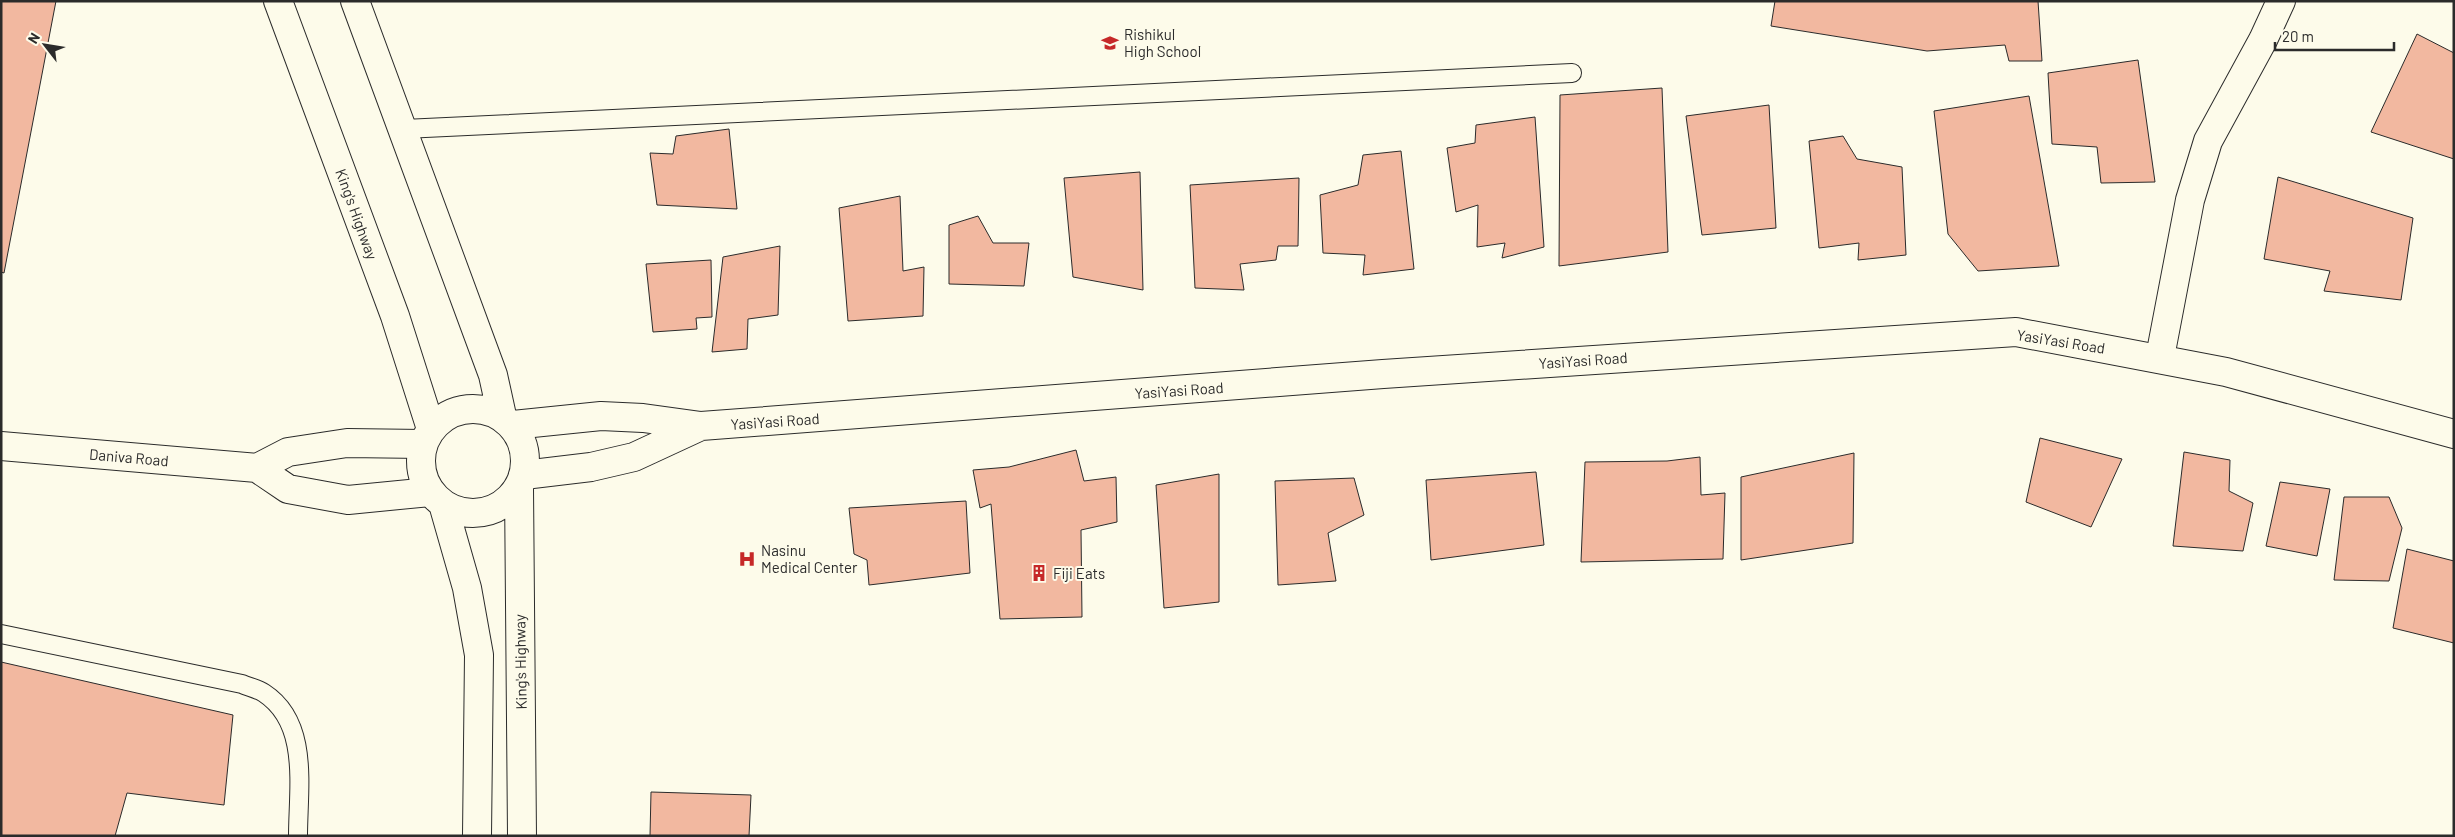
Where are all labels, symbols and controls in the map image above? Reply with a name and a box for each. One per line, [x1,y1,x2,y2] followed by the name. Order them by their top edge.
[20,20,70,70] north arrow
[2275,20,2394,52] scale bar
[1124,25,1201,60] place label: Rishikul High School
[2282,27,2314,45] text: 20 m
[24,30,43,46] text: N
[1100,33,1120,53] school or university icon: Rishikul High School
[332,166,382,262] street label: King's Highway
[2016,325,2106,357] street label: YasiYasi Road
[1538,348,1628,372] street label: YasiYasi Road
[1134,378,1224,402] street label: YasiYasi Road
[730,409,820,433] street label: YasiYasi Road
[89,445,169,469] street label: Daniva Road
[761,541,858,576] place label: Nasinu Medical Center
[737,549,757,569] hospital icon: Nasinu Medical Center
[1029,563,1049,583] building icon: Fiji Eats
[1053,564,1105,582] place label: Fiji Eats
[510,614,530,710] street label: King's Highway

